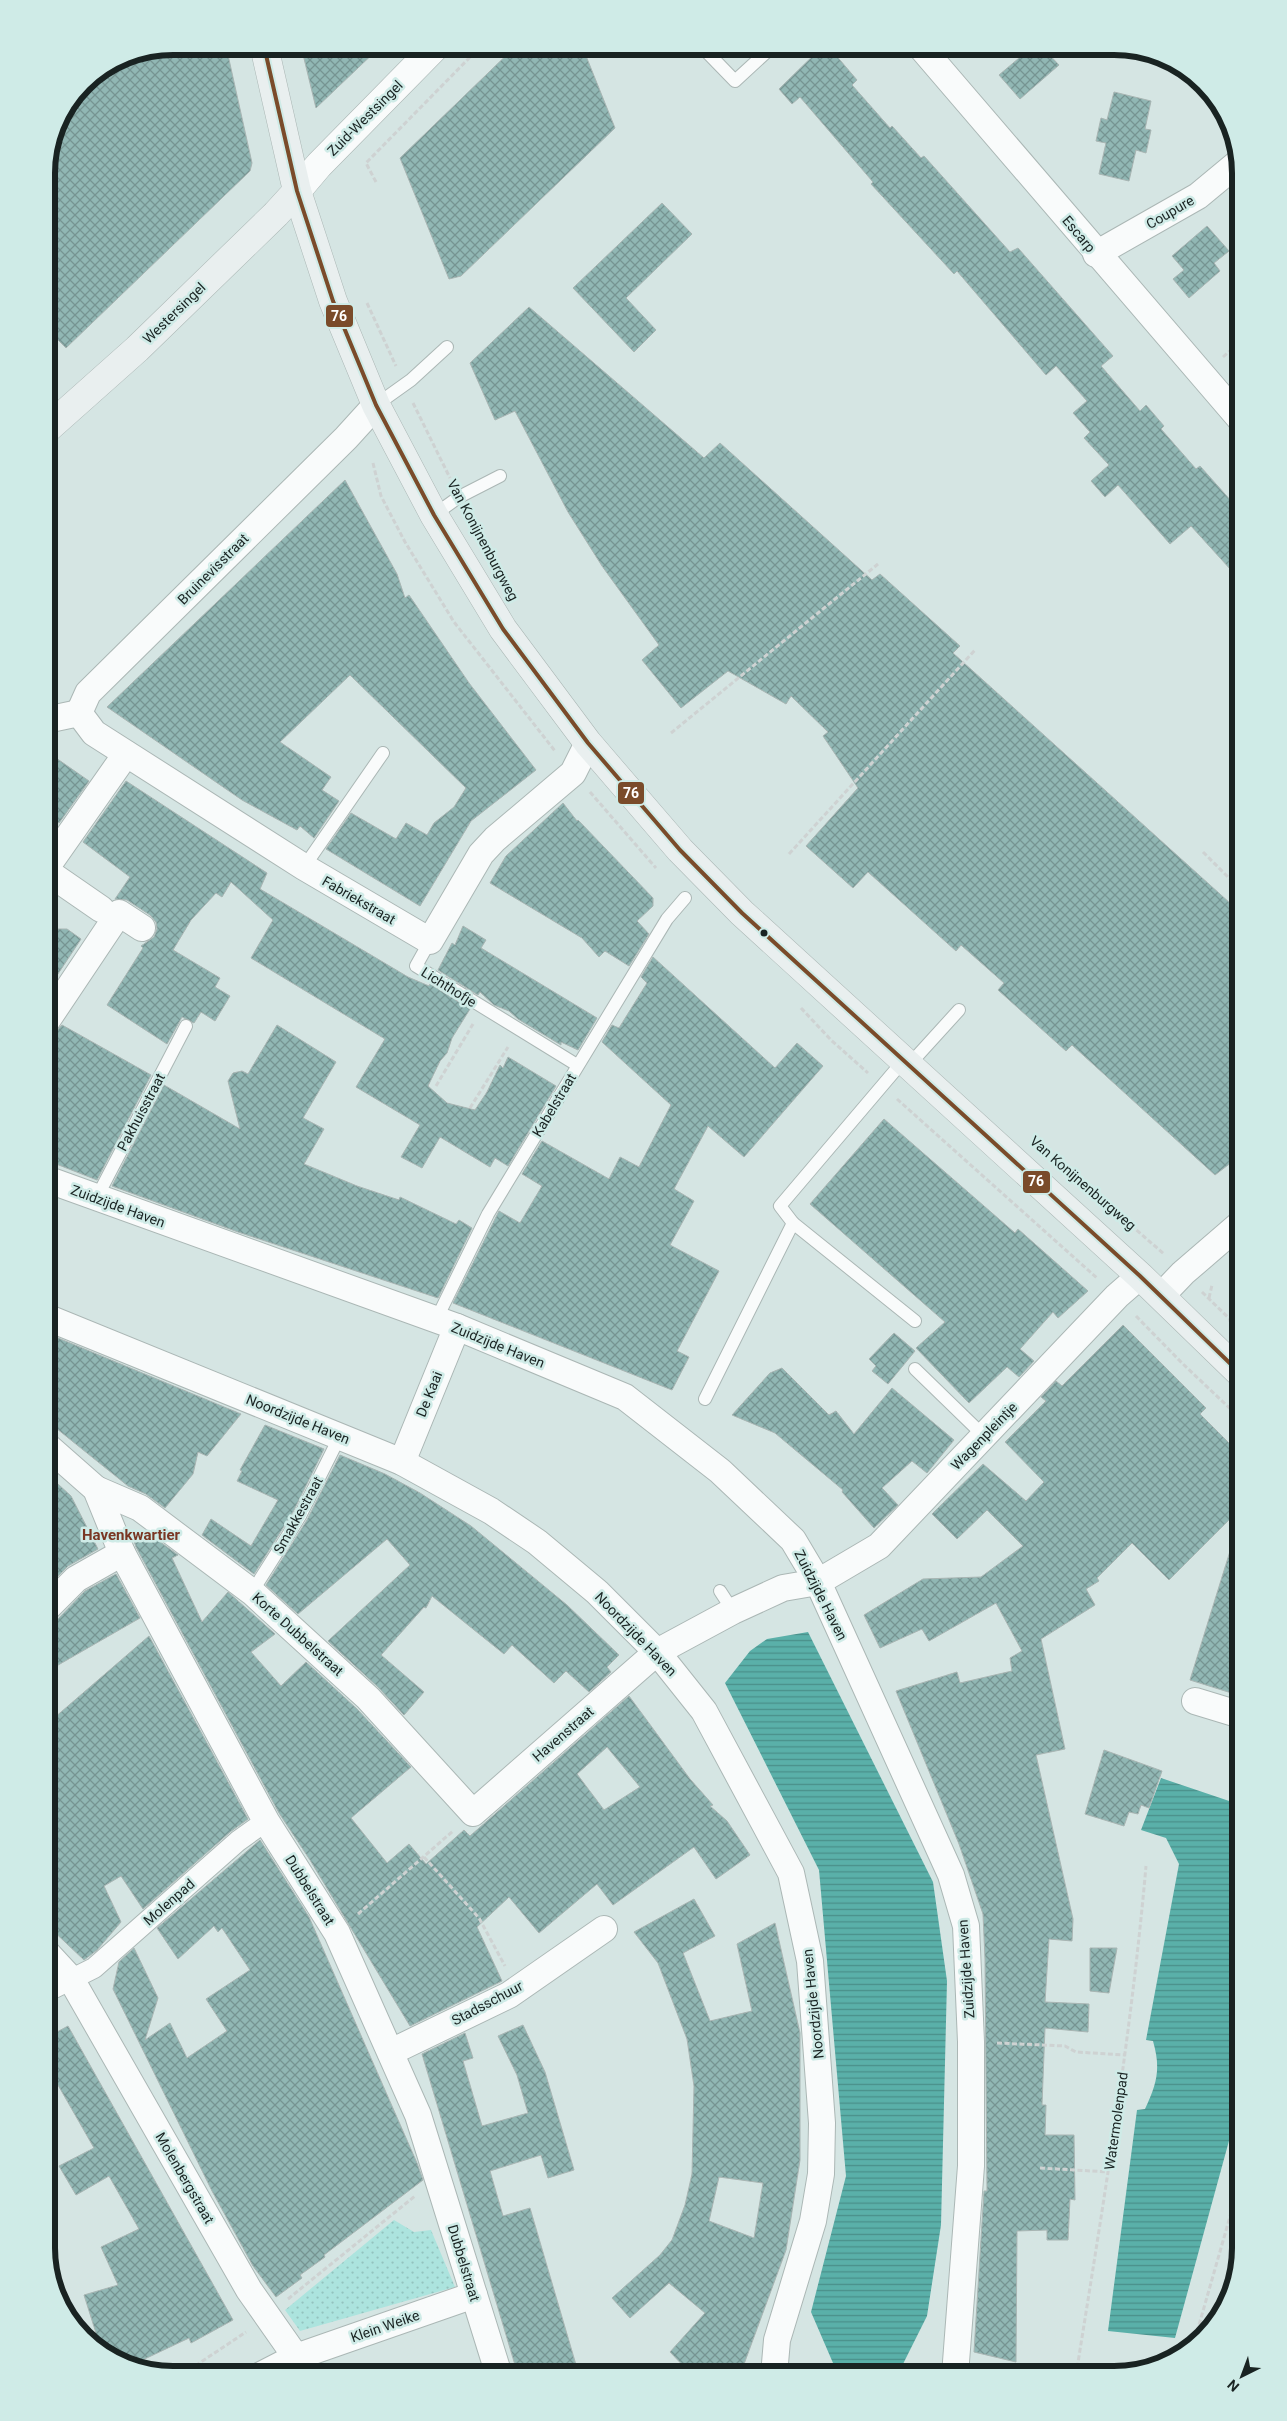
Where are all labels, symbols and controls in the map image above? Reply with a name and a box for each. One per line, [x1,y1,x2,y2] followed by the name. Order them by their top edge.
[324,77,406,159] street label: Zuid-Westsingel
[1143,192,1197,232] street label: Coupure
[1059,212,1099,256] street label: Escarp
[139,279,209,347] street label: Westersingel
[325,304,354,328] line badge: 76
[331,308,347,324] text: 76
[444,477,522,603] street label: Van Konijnenburgweg
[174,530,252,608] street label: Bruinevisstraat
[617,781,645,805] line badge: 76
[623,785,639,801] text: 76
[320,873,399,928] street label: Fabriekstraat
[759,928,769,938] unlabelled marker
[419,964,479,1010] street label: Lichthofje
[114,1070,168,1154] street label: Pakhuisstraat
[529,1070,579,1140] street label: Kabelstraat
[1027,1133,1139,1233] street label: Van Konijnenburgweg
[1022,1170,1051,1194] line badge: 76
[1028,1173,1044,1189] text: 76
[69,1182,167,1230] street label: Zuidzijde Haven
[449,1319,547,1371] street label: Zuidzijde Haven
[413,1369,445,1419] street label: De Kaai
[244,1391,352,1447] street label: Noordzijde Haven
[948,1399,1020,1473] street label: Wagenpleintje
[270,1473,326,1556] street label: Smakkestraat
[82,1526,181,1544] district label: Havenkwartier
[791,1547,851,1643] street label: Zuidzijde Haven
[249,1589,347,1679] street label: Korte Dubbelstraat
[592,1589,680,1679] street label: Noordzijde Haven
[529,1703,597,1765] street label: Havenstraat
[282,1852,338,1928] street label: Dubbelstraat
[140,1876,198,1928] street label: Molenpad
[955,1919,977,2019] street label: Zuidzijde Haven
[799,1948,827,2060] street label: Noordzijde Haven
[449,1977,525,2028] street label: Stadsschuur
[1101,2071,1131,2171] street label: Watermolenpad
[152,2130,218,2227] street label: Molenbergstraat
[445,2223,483,2304] street label: Dubbelstraat
[349,2307,421,2345] street label: Klein Weike
[1217,2351,1267,2401] north arrow
[1224,2376,1242,2395] text: N

